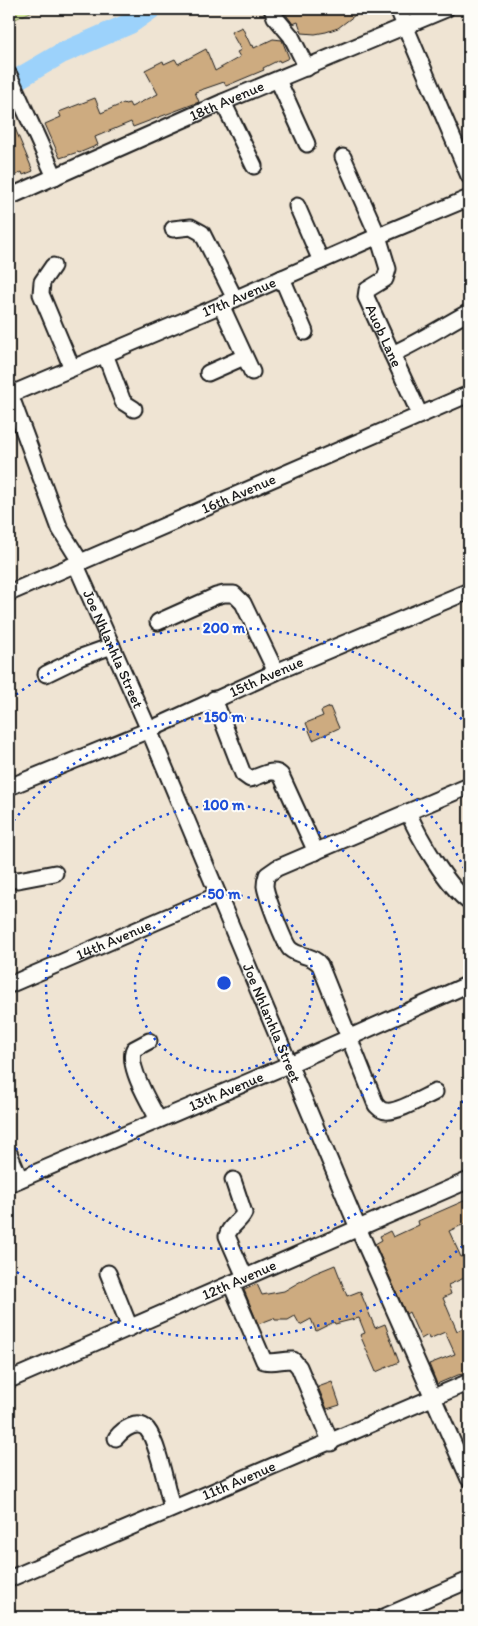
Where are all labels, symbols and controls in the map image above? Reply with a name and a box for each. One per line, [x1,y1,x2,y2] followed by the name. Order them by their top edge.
[187,77,267,125] street label: 18th Avenue
[199,273,279,321] street label: 17th Avenue
[362,301,406,370] street label: Auob Lane
[199,470,278,518] street label: 16th Avenue
[79,587,147,711] street label: Joe Nhlanhla Street
[203,619,246,637] text: 200 m
[226,653,306,701] street label: 15th Avenue
[204,708,244,726] text: 150 m
[203,796,245,814] text: 100 m
[207,885,241,903] text: 50 m
[73,916,154,964] street label: 14th Avenue
[239,960,305,1086] street label: Joe Nhlanhla Street
[215,974,233,992] centre of rings
[186,1067,266,1115] street label: 13th Avenue
[199,1256,279,1304] street label: 12th Avenue
[199,1457,278,1504] street label: 11th Avenue

